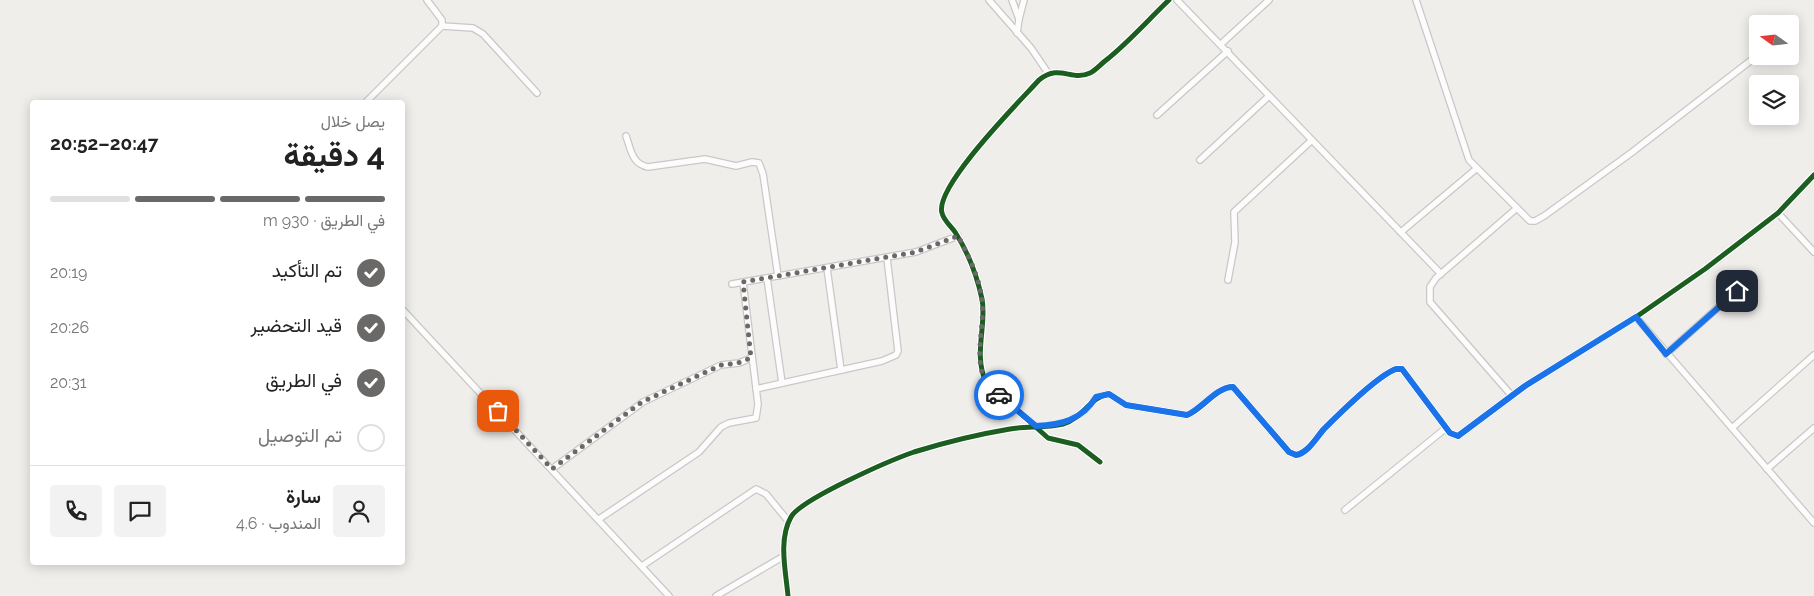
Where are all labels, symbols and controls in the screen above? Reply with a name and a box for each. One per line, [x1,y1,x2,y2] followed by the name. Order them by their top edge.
[1749,15,1799,65] north arrow
[1749,15,1799,125] map controls
[1749,75,1799,125] button: layers
[321,112,385,131] text: يصل خلال
[50,132,158,154] text: 20:47–20:52
[284,136,385,173] text: 4 دقيقة
[263,211,385,230] text: في الطريق · 930 m
[272,259,342,281] text: تم التأكيد
[357,259,385,287] icon: check
[50,263,87,282] text: 20:19
[1716,270,1758,312] pin
[1723,277,1751,305] icon: home
[251,314,342,336] text: قيد التحضير
[357,314,385,342] icon: check
[50,318,89,337] text: 20:26
[266,369,342,391] text: في الطريق
[357,369,385,397] icon: check
[974,370,1024,420] courier
[50,373,87,392] text: 20:31
[985,381,1013,409] icon: car
[477,390,519,432] pin
[484,397,512,425] icon: bag
[258,424,342,446] text: تم التوصيل
[50,485,102,537] button: phone
[114,485,166,537] button: chat
[286,485,321,507] text: سارة
[333,485,385,537] button: person
[236,514,321,533] text: المندوب · 4.6

